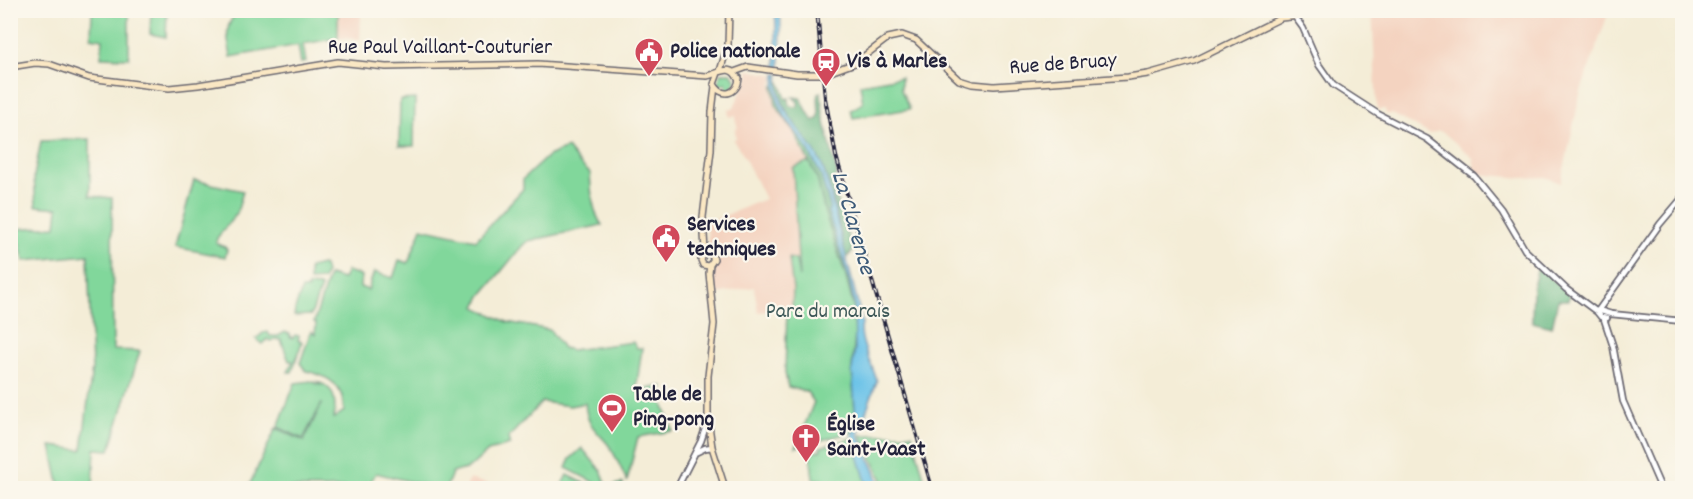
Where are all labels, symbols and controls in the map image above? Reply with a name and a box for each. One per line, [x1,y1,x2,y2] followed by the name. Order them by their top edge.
[328,33,553,64] street label: Rue Paul Vaillant-Couturier
[633,36,665,78] public building icon: Police nationale
[670,37,801,68] place label: Police nationale
[810,46,842,88] station icon: Vis à Marles
[1008,46,1119,84] street label: Rue de Bruay
[847,47,947,78] place label: Vis à Marles
[821,167,883,280] water label: La Clarence
[687,210,776,266] place label: Services techniques
[650,222,682,264] public building icon: Services techniques
[766,297,890,328] park label: Parc du marais
[633,380,714,436] place label: Table de Ping-pong
[596,392,628,434] sports icon: Table de Ping-pong
[827,410,926,466] place label: Église Saint-Vaast
[790,422,822,464] church icon: Église Saint-Vaast

